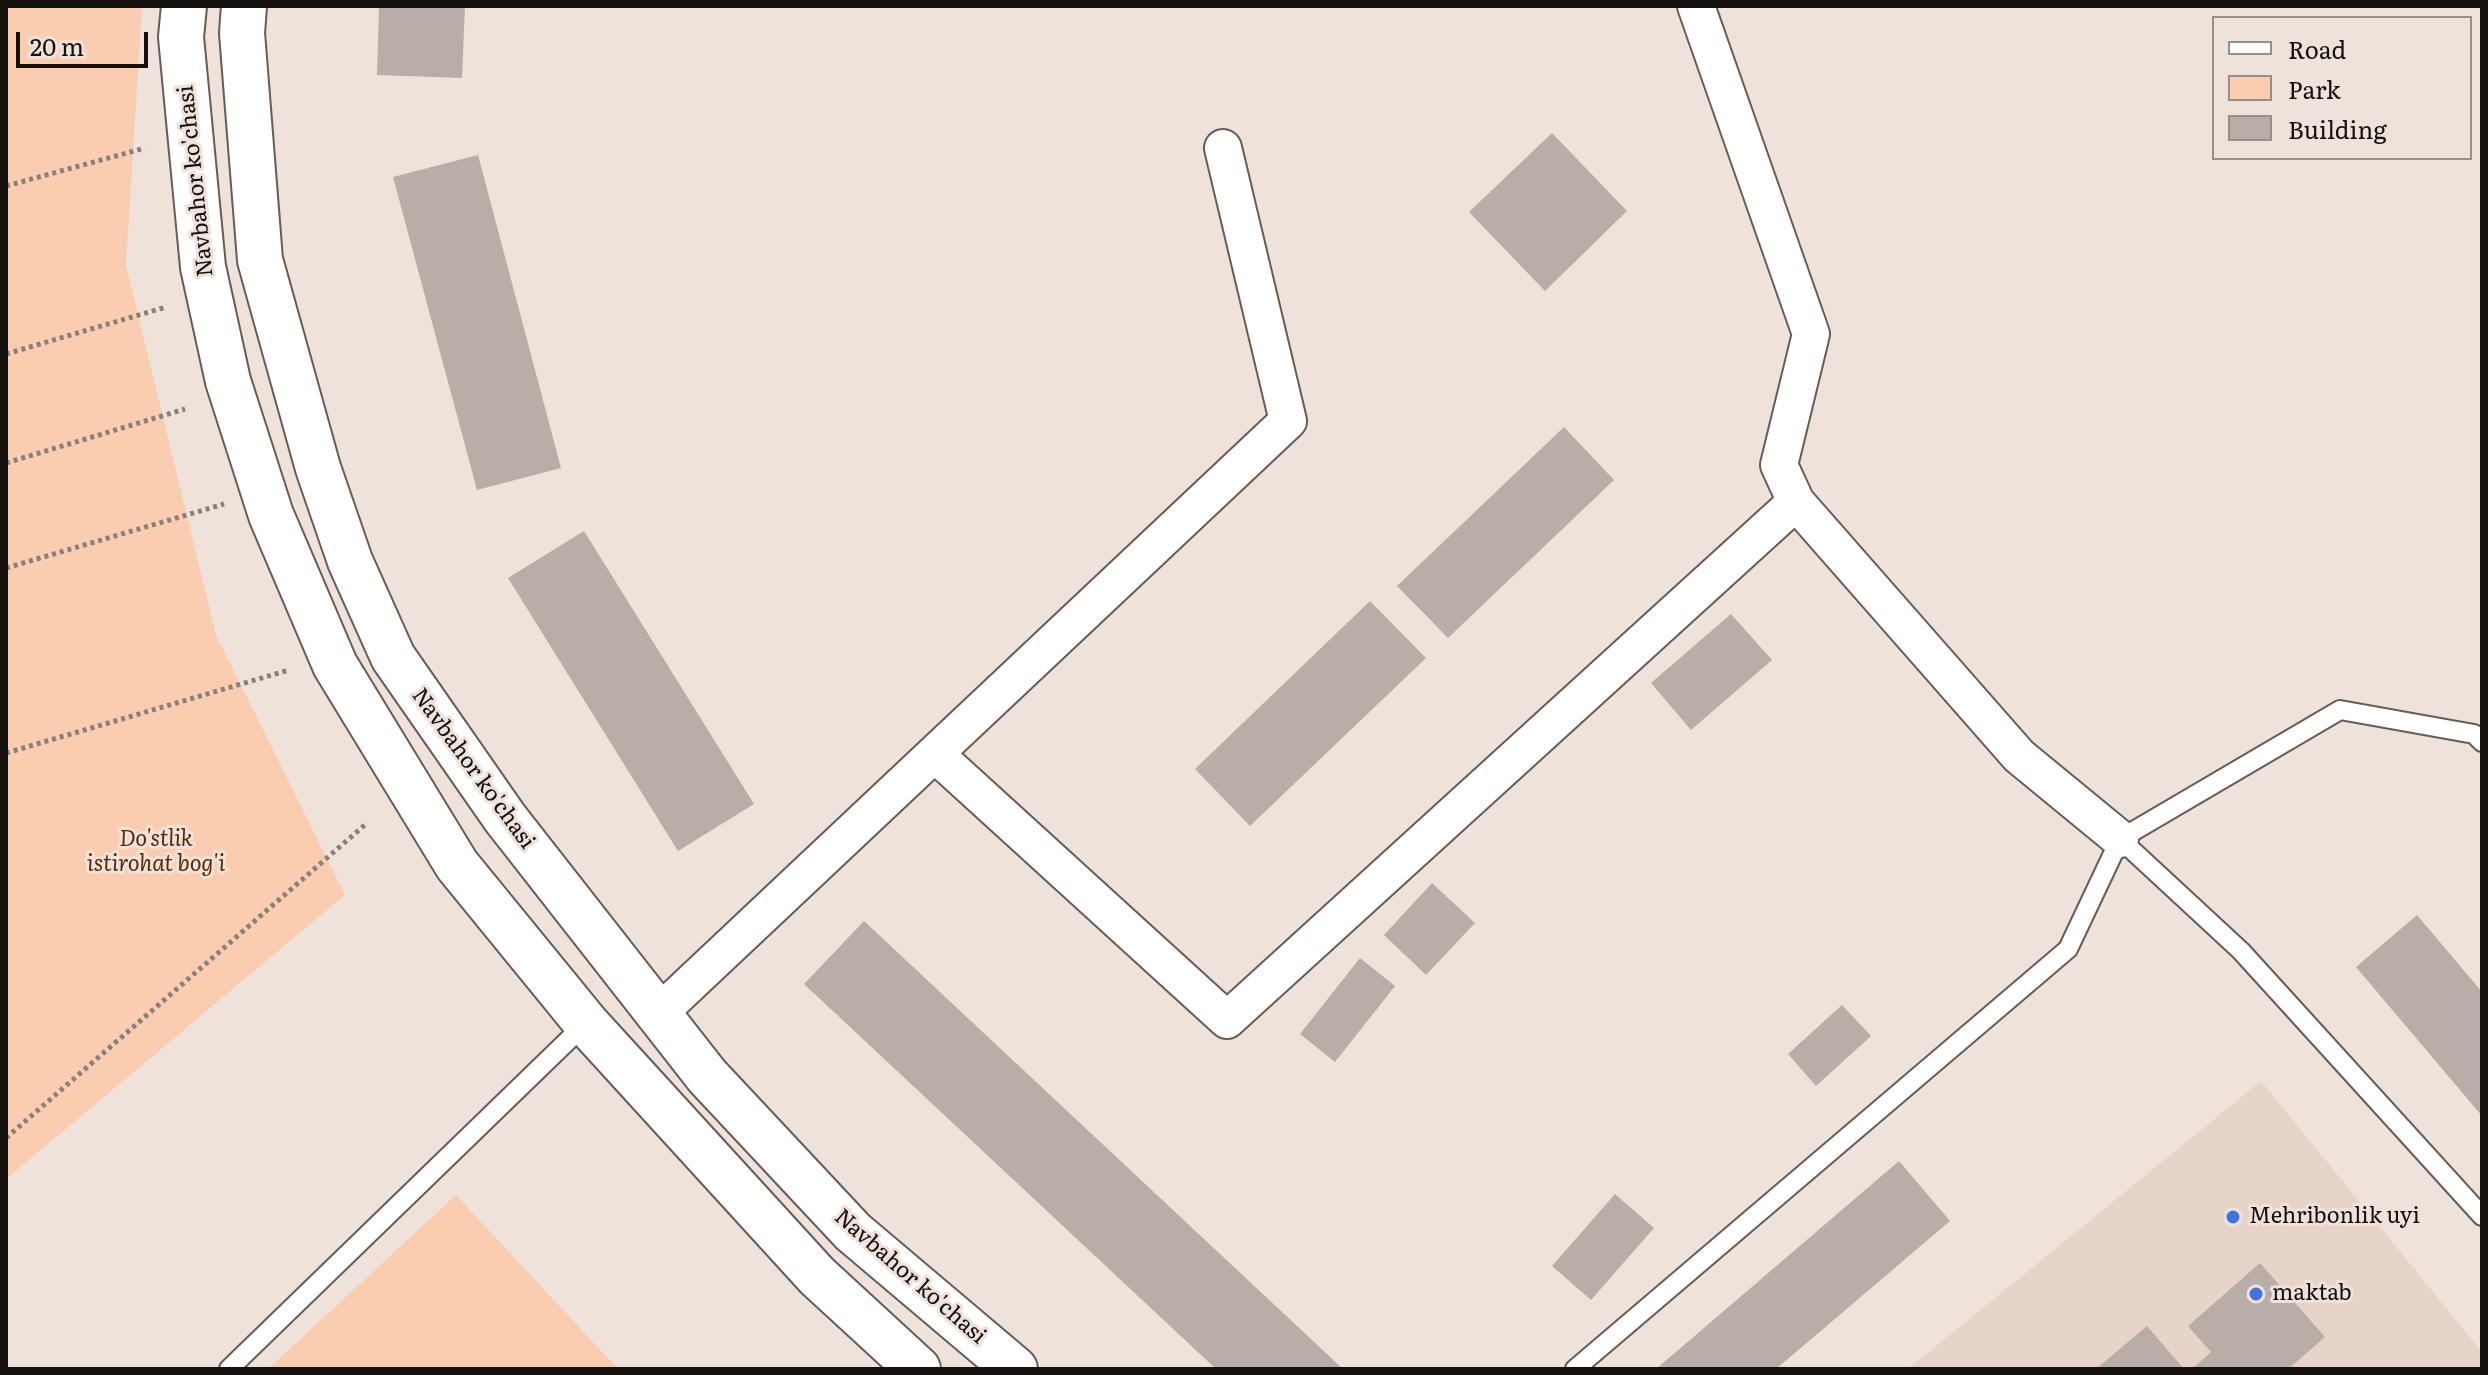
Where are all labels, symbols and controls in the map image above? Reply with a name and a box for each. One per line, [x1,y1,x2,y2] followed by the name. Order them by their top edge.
[20,16,152,66] scale bar
[2212,16,2472,160] legend
[30,28,84,63] text: 20 m
[2288,31,2346,66] text: Road
[2288,71,2341,106] text: Park
[173,84,219,278] street label: Navbahor ko'chasi
[2288,111,2387,146] text: Building
[406,684,540,854] street label: Navbahor ko'chasi
[87,827,225,878] park label: Do'stlik istirohat bog'i
[829,1204,991,1350] street label: Navbahor ko'chasi
[2249,1204,2420,1230] place label: Mehribonlik uyi
[2224,1208,2242,1226] marker: Mehribonlik uyi
[2272,1281,2352,1307] place label: maktab
[2247,1285,2265,1303] marker: maktab

